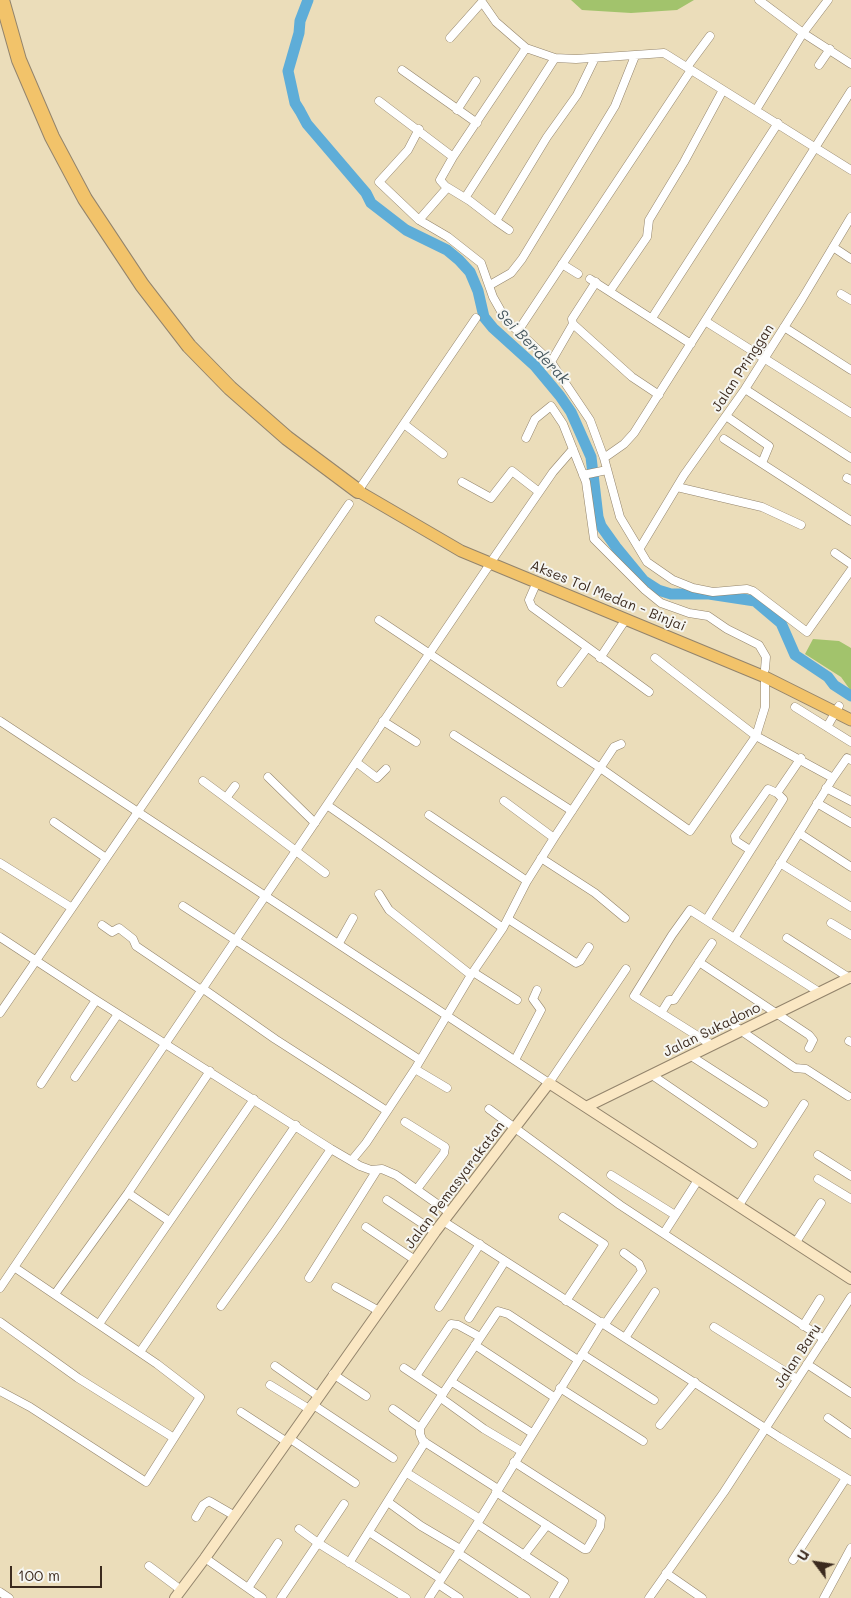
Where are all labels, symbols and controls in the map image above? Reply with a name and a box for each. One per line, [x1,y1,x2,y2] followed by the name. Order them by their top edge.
[493,306,573,388] water label: Sei Berderak
[708,321,778,415] street label: Jalan Pringgan
[528,557,688,635] street label: Akses Tol Medan - Binjai
[661,999,763,1061] street label: Jalan Sukadono
[402,1118,508,1252] street label: Jalan Pemasyarakatan
[771,1321,825,1391] street label: Jalan Baru
[791,1538,841,1588] north arrow
[792,1546,813,1564] text: U
[12,1556,105,1588] scale bar
[18,1565,60,1585] text: 100 m

